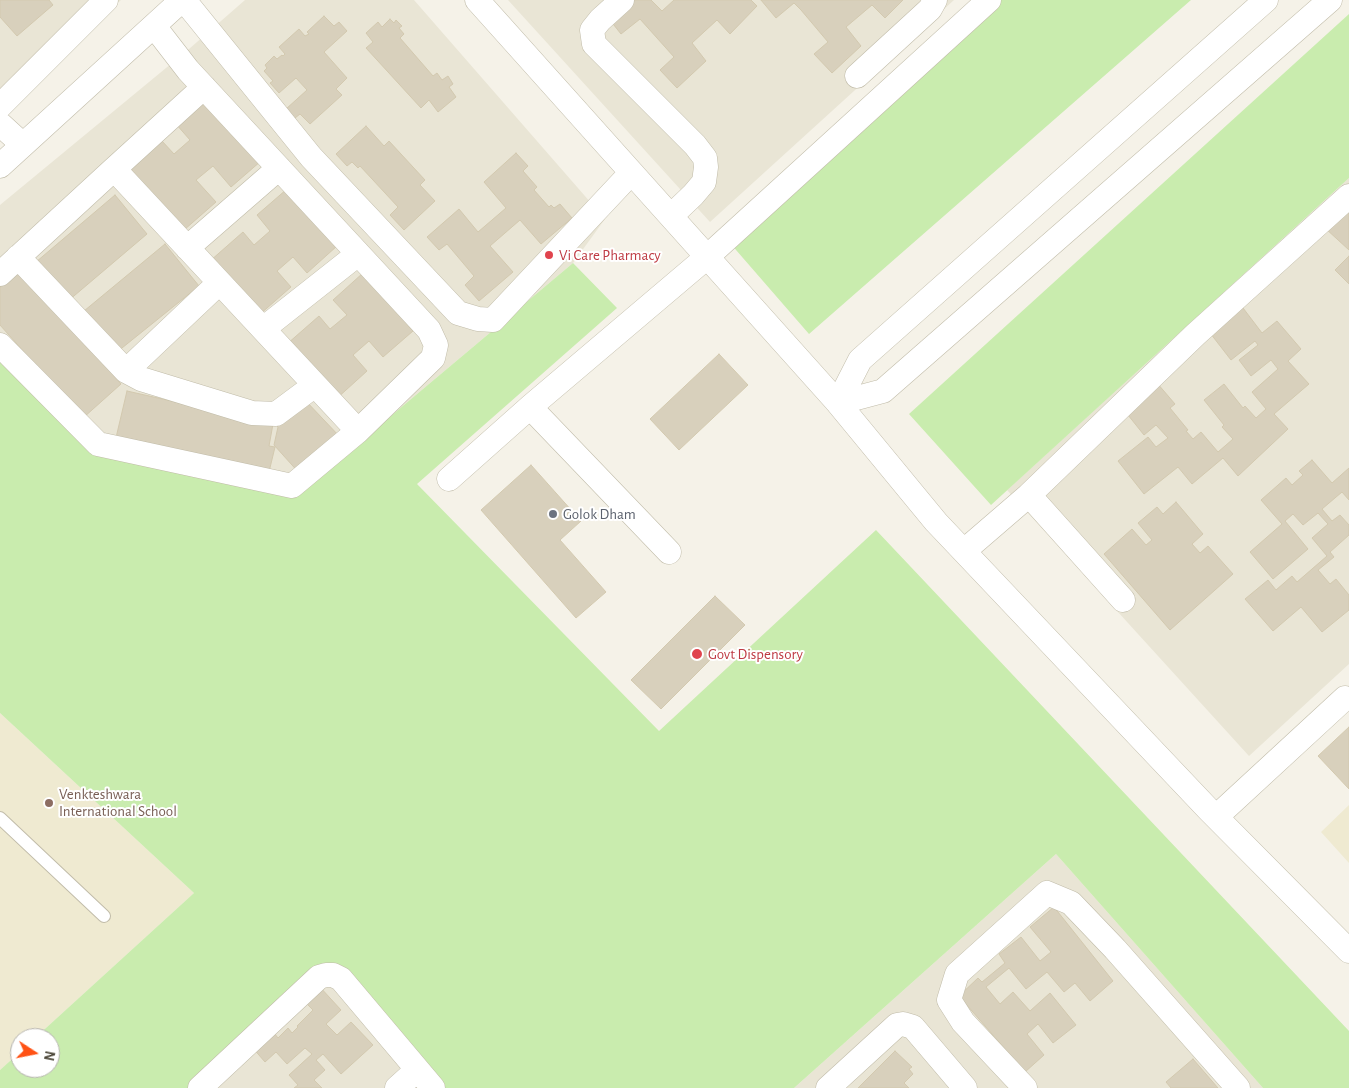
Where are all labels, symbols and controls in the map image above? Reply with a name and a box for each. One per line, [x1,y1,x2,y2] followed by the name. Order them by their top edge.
[559,246,661,264] place label: Vi Care Pharmacy
[543,249,555,261] marker: Vi Care Pharmacy
[563,505,636,523] place label: Golok Dham
[547,508,559,520] marker: Golok Dham
[708,645,803,663] place label: Govt Dispensory
[690,647,704,661] marker: Govt Dispensory
[59,785,177,820] place label: Venkteshwara International School
[43,797,55,809] marker: Venkteshwara International School
[10,1028,60,1078] north arrow
[41,1050,57,1062] text: N

